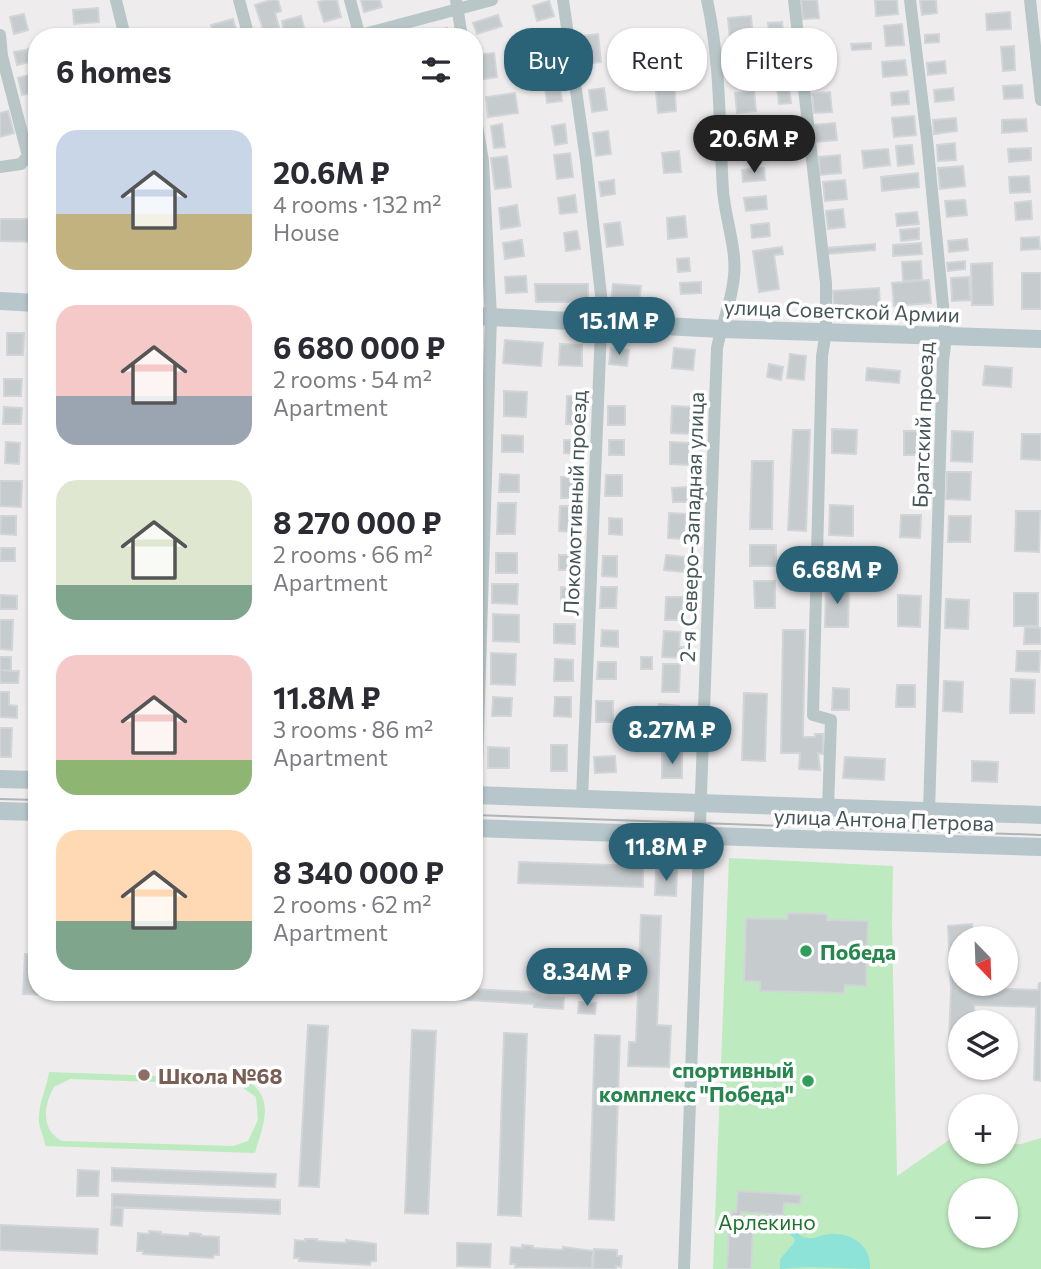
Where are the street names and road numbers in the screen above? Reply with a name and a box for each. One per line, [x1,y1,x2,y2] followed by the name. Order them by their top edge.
[724,293,960,327] street label: улица Советской Армии
[907,342,937,508] street label: Братский проезд
[558,390,590,616] street label: Локомотивный проезд
[674,391,708,663] street label: 2-я Северо-Западная улица
[773,803,995,835] street label: улица Антона Петрова

